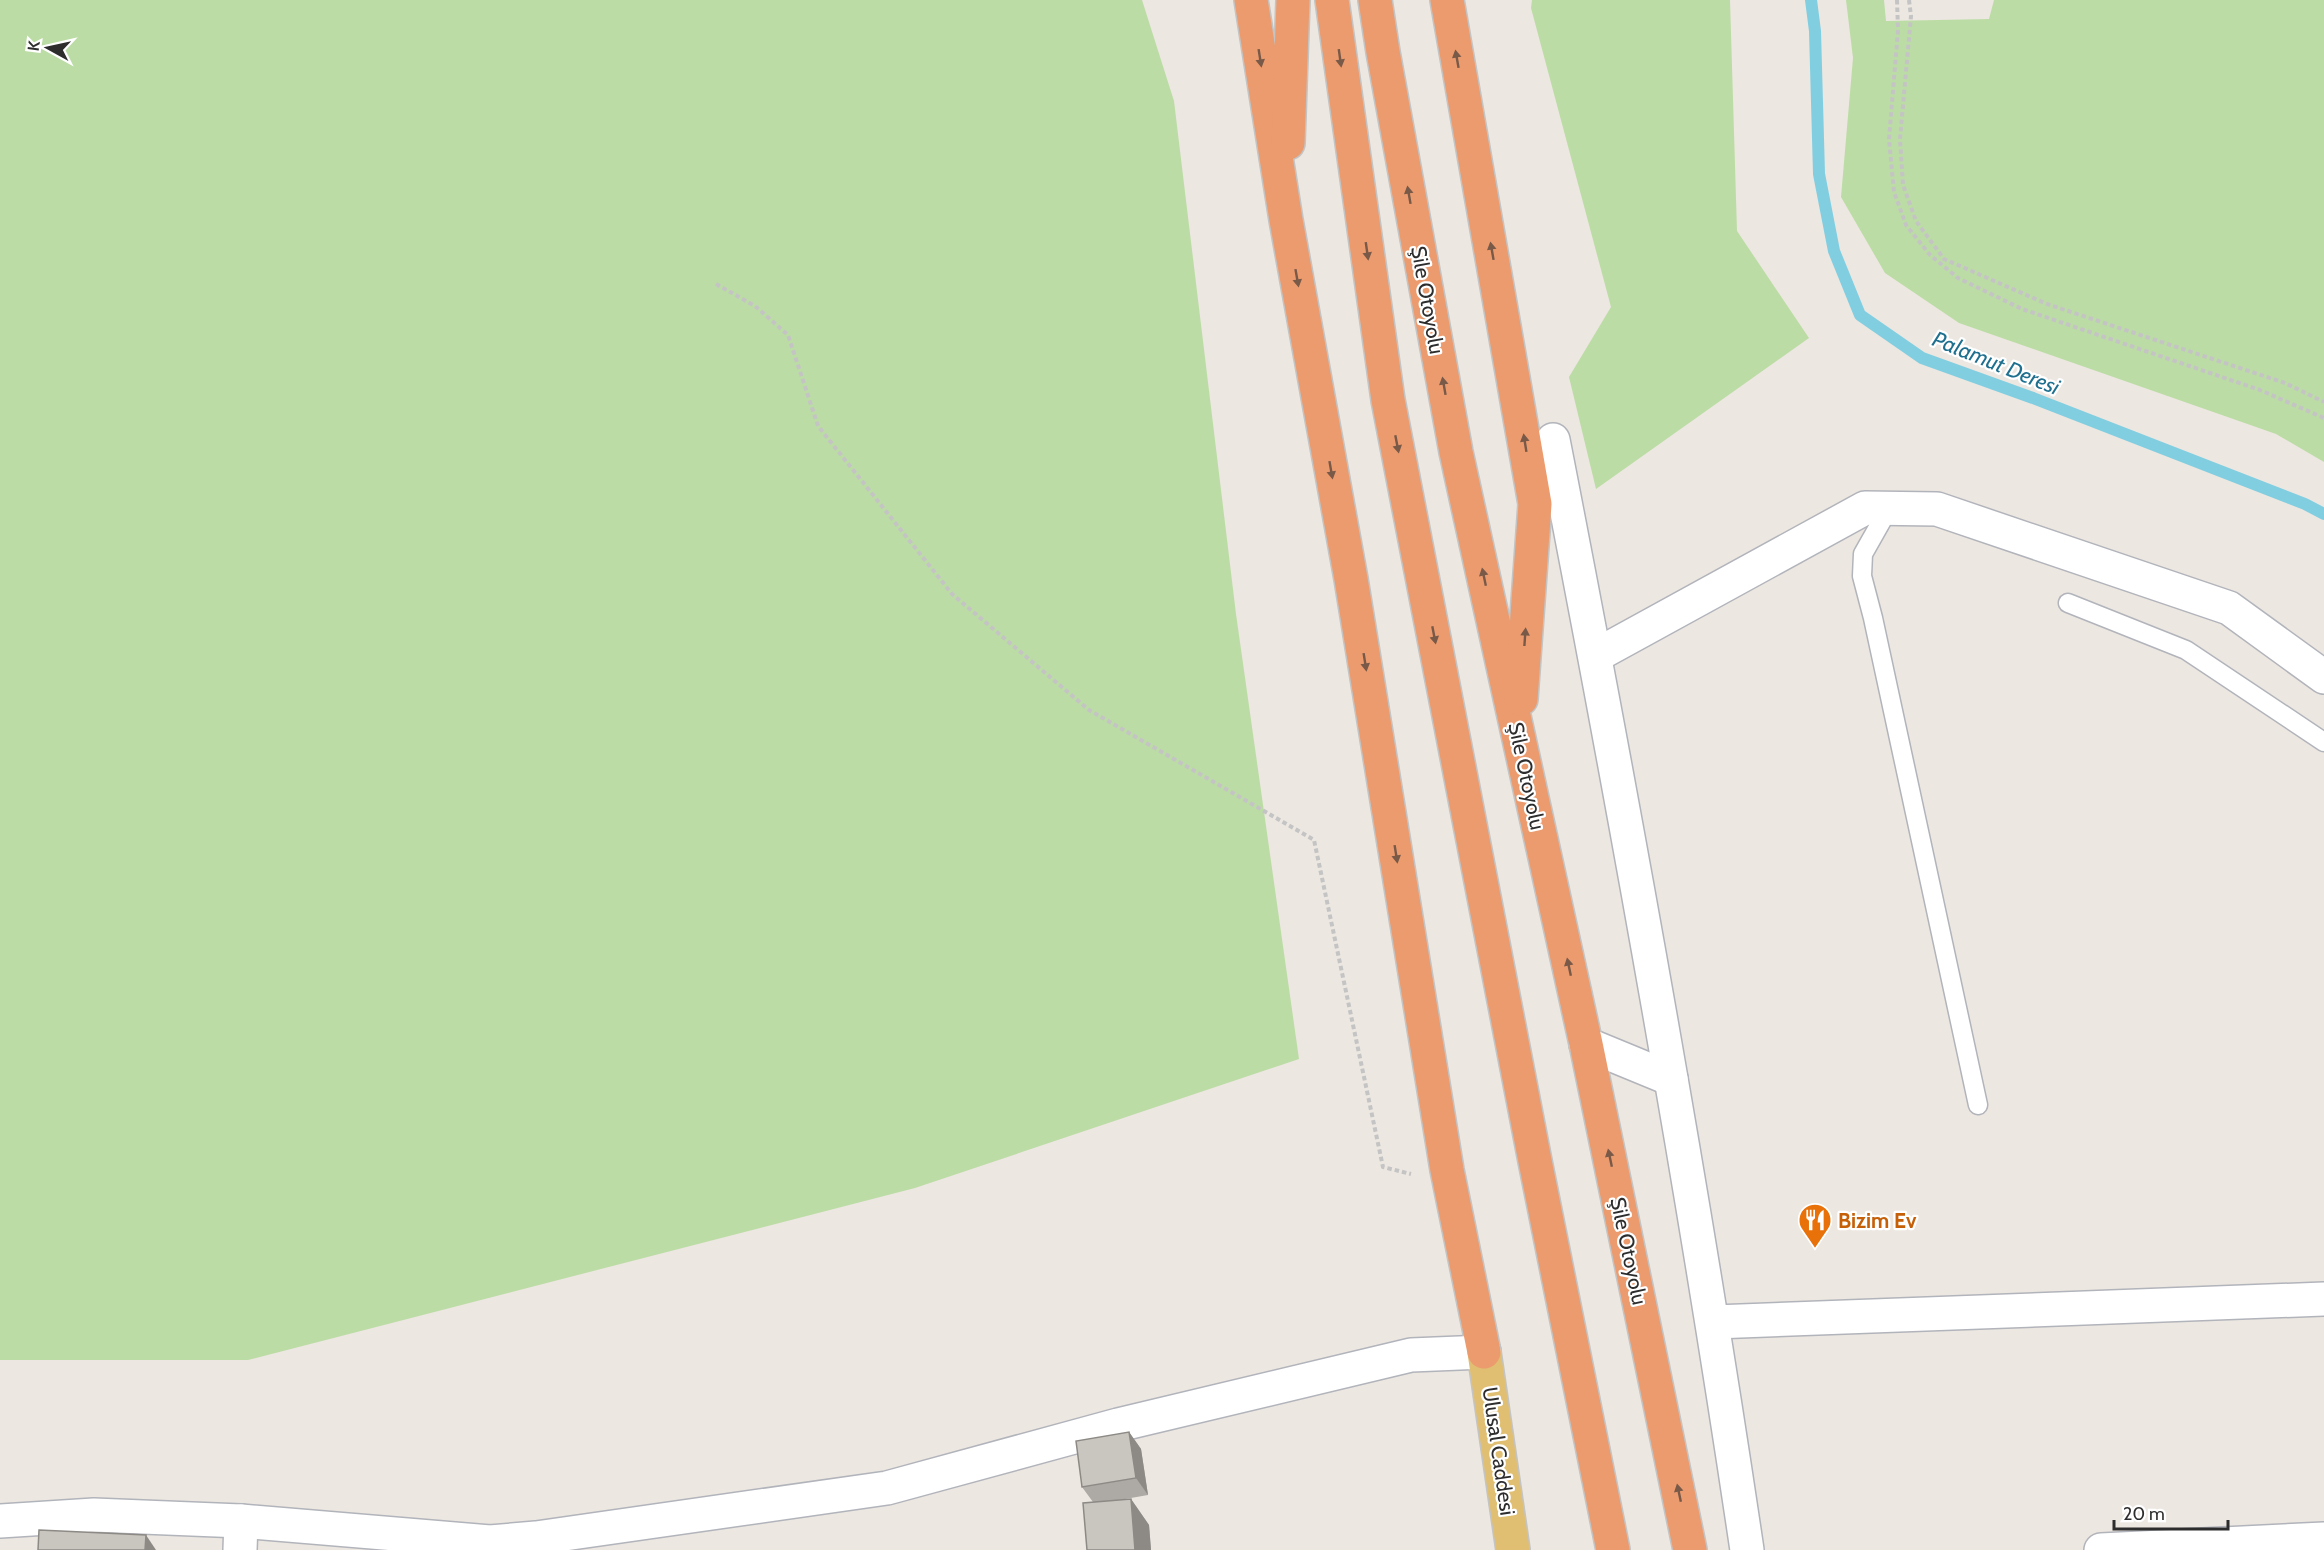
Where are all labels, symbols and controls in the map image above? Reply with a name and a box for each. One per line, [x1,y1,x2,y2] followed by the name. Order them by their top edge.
[18,18,78,78] north arrow
[24,40,44,52] text: K
[1256,48,1265,67] one-way arrow
[1336,49,1345,68] one-way arrow
[1453,49,1462,68] one-way arrow
[1404,185,1413,204] one-way arrow
[1487,241,1496,260] one-way arrow
[1363,242,1372,261] one-way arrow
[1406,244,1450,356] street label: Şile Otoyolu
[1292,268,1301,287] one-way arrow
[1928,325,2064,401] water label: Palamut Deresi
[1439,377,1448,396] one-way arrow
[1520,433,1529,452] one-way arrow
[1393,435,1402,454] one-way arrow
[1327,460,1336,479] one-way arrow
[1479,567,1488,586] one-way arrow
[1430,626,1439,645] one-way arrow
[1521,627,1530,646] one-way arrow
[1360,652,1369,671] one-way arrow
[1503,720,1551,832] street label: Şile Otoyolu
[1392,845,1401,864] one-way arrow
[1564,958,1574,976] one-way arrow
[1605,1148,1614,1167] one-way arrow
[1605,1195,1653,1307] street label: Şile Otoyolu
[1797,1202,1833,1249] restaurant icon: Bizim Ev
[1838,1208,1917,1233] place label: Bizim Ev
[1478,1385,1520,1517] street label: Ulusal Caddesi
[1673,1483,1683,1502] one-way arrow
[2114,1493,2228,1531] scale bar
[2123,1503,2165,1525] text: 20 m

